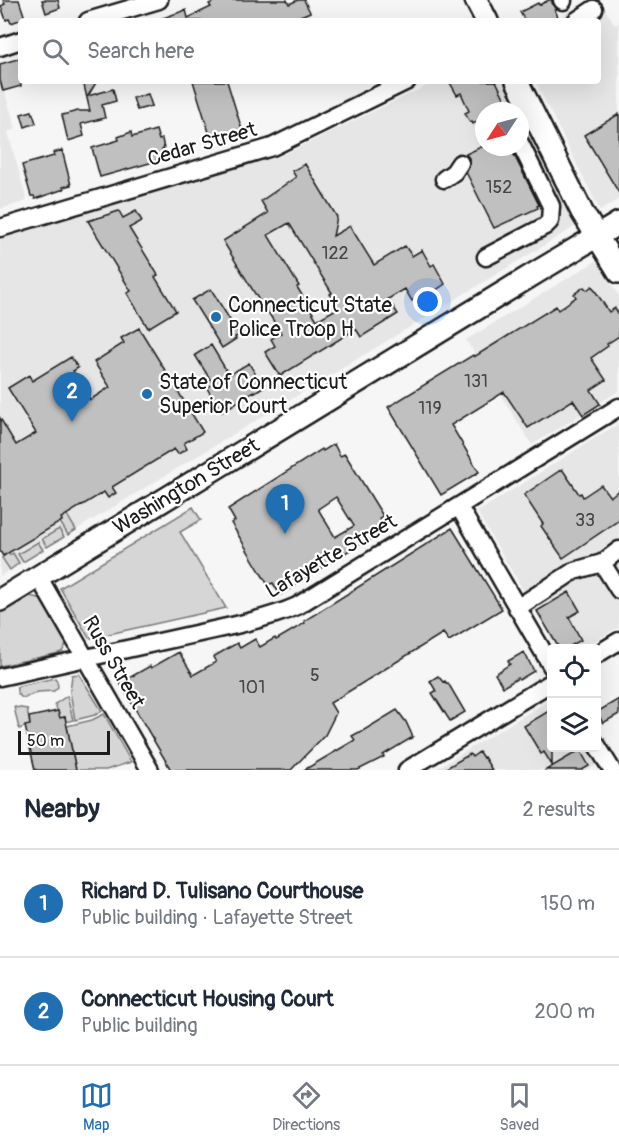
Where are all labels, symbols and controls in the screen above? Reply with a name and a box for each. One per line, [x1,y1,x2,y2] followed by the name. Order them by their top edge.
[18,18,601,84] search box
[39,35,72,68] icon: search
[87,37,194,65] text: Search here
[475,102,529,156] north arrow
[144,116,260,173] street label: Cedar Street
[486,176,512,199] house number: 152
[321,242,349,265] house number: 122
[413,287,442,316] your location
[228,292,393,343] place label: Connecticut State Police Troop H
[209,310,223,324] marker: Connecticut State Police Troop H
[159,369,348,420] place label: State of Connecticut Superior Court
[464,370,488,393] house number: 131
[52,372,92,422] pin: 2
[140,387,154,401] marker: State of Connecticut Superior Court
[418,397,442,420] house number: 119
[108,432,265,541] street label: Washington Street
[266,484,304,534] pin: 1
[261,508,402,605] street label: Lafayette Street
[575,509,595,532] house number: 33
[76,611,151,714] street label: Russ Street
[547,644,601,752] map controls
[547,644,601,698] button: locate
[310,664,320,687] house number: 5
[239,676,265,699] house number: 101
[547,698,601,752] button: layers
[18,728,110,756] scale bar
[27,731,64,751] text: 50 m
[24,793,100,825] text: Nearby
[523,797,595,822] text: 2 results
[81,877,363,905] text: Richard D. Tulisano Courthouse
[40,891,47,916] text: 1
[541,891,595,916] text: 150 m
[81,905,353,930] text: Public building · Lafayette Street
[81,985,334,1013] text: Connecticut Housing Court
[38,999,49,1024] text: 2
[534,999,595,1024] text: 200 m
[81,1013,197,1038] text: Public building
[80,1079,113,1135] tab: Map
[272,1079,340,1135] tab: Directions
[500,1079,539,1135] tab: Saved

